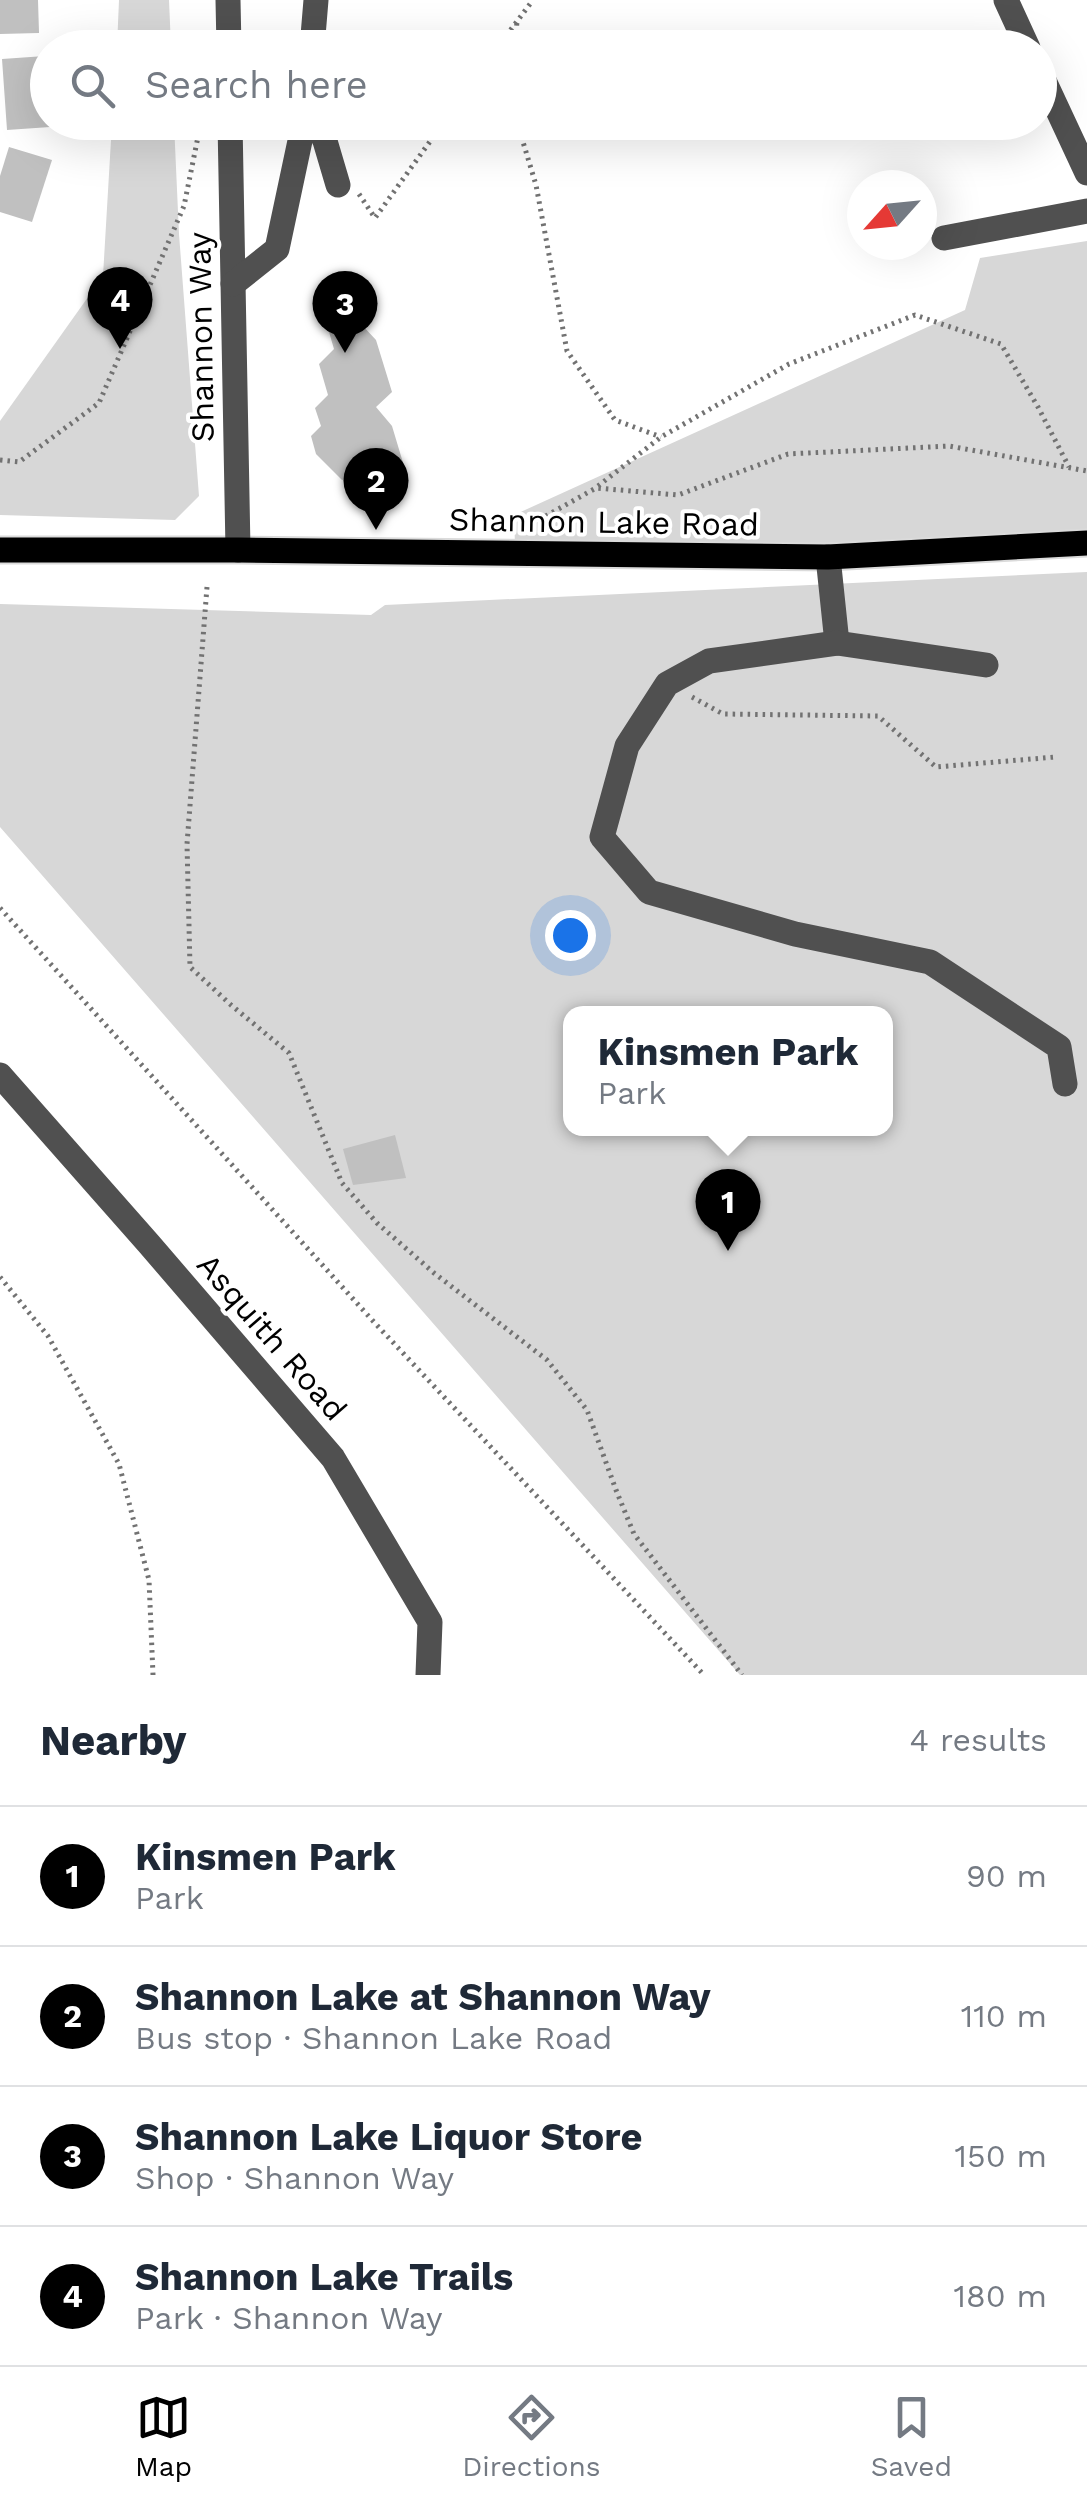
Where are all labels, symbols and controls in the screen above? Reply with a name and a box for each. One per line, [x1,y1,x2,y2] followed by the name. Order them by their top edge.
[30,30,1057,140] search box
[65,58,120,113] icon: search
[145,63,368,107] text: Search here
[847,170,937,260] north arrow
[180,231,222,443] street label: Shannon Way
[88,266,152,349] pin: 4
[312,270,378,353] pin: 3
[344,448,408,530] pin: 2
[449,500,759,544] street label: Shannon Lake Road
[545,910,596,961] your location
[563,1006,893,1136] popup
[598,1030,858,1074] text: Kinsmen Park
[598,1074,666,1112] text: Park
[696,1168,760,1251] pin: 1
[189,1246,355,1428] street label: Asquith Road
[40,1716,187,1765] text: Nearby
[909,1721,1047,1759] text: 4 results
[135,1835,396,1879] text: Kinsmen Park
[66,1857,79,1895] text: 1
[966,1857,1047,1895] text: 90 m
[135,1879,204,1917] text: Park
[135,1975,711,2019] text: Shannon Lake at Shannon Way
[63,1997,82,2035] text: 2
[961,1997,1047,2035] text: 110 m
[135,2019,612,2057] text: Bus stop · Shannon Lake Road
[135,2115,642,2159] text: Shannon Lake Liquor Store
[63,2137,82,2175] text: 3
[955,2137,1047,2175] text: 150 m
[135,2159,454,2197] text: Shop · Shannon Way
[135,2255,513,2299] text: Shannon Lake Trails
[62,2277,83,2315] text: 4
[953,2277,1047,2315] text: 180 m
[135,2299,443,2337] text: Park · Shannon Way
[135,2390,192,2483] tab: Map
[462,2390,601,2483] tab: Directions
[871,2390,952,2483] tab: Saved

